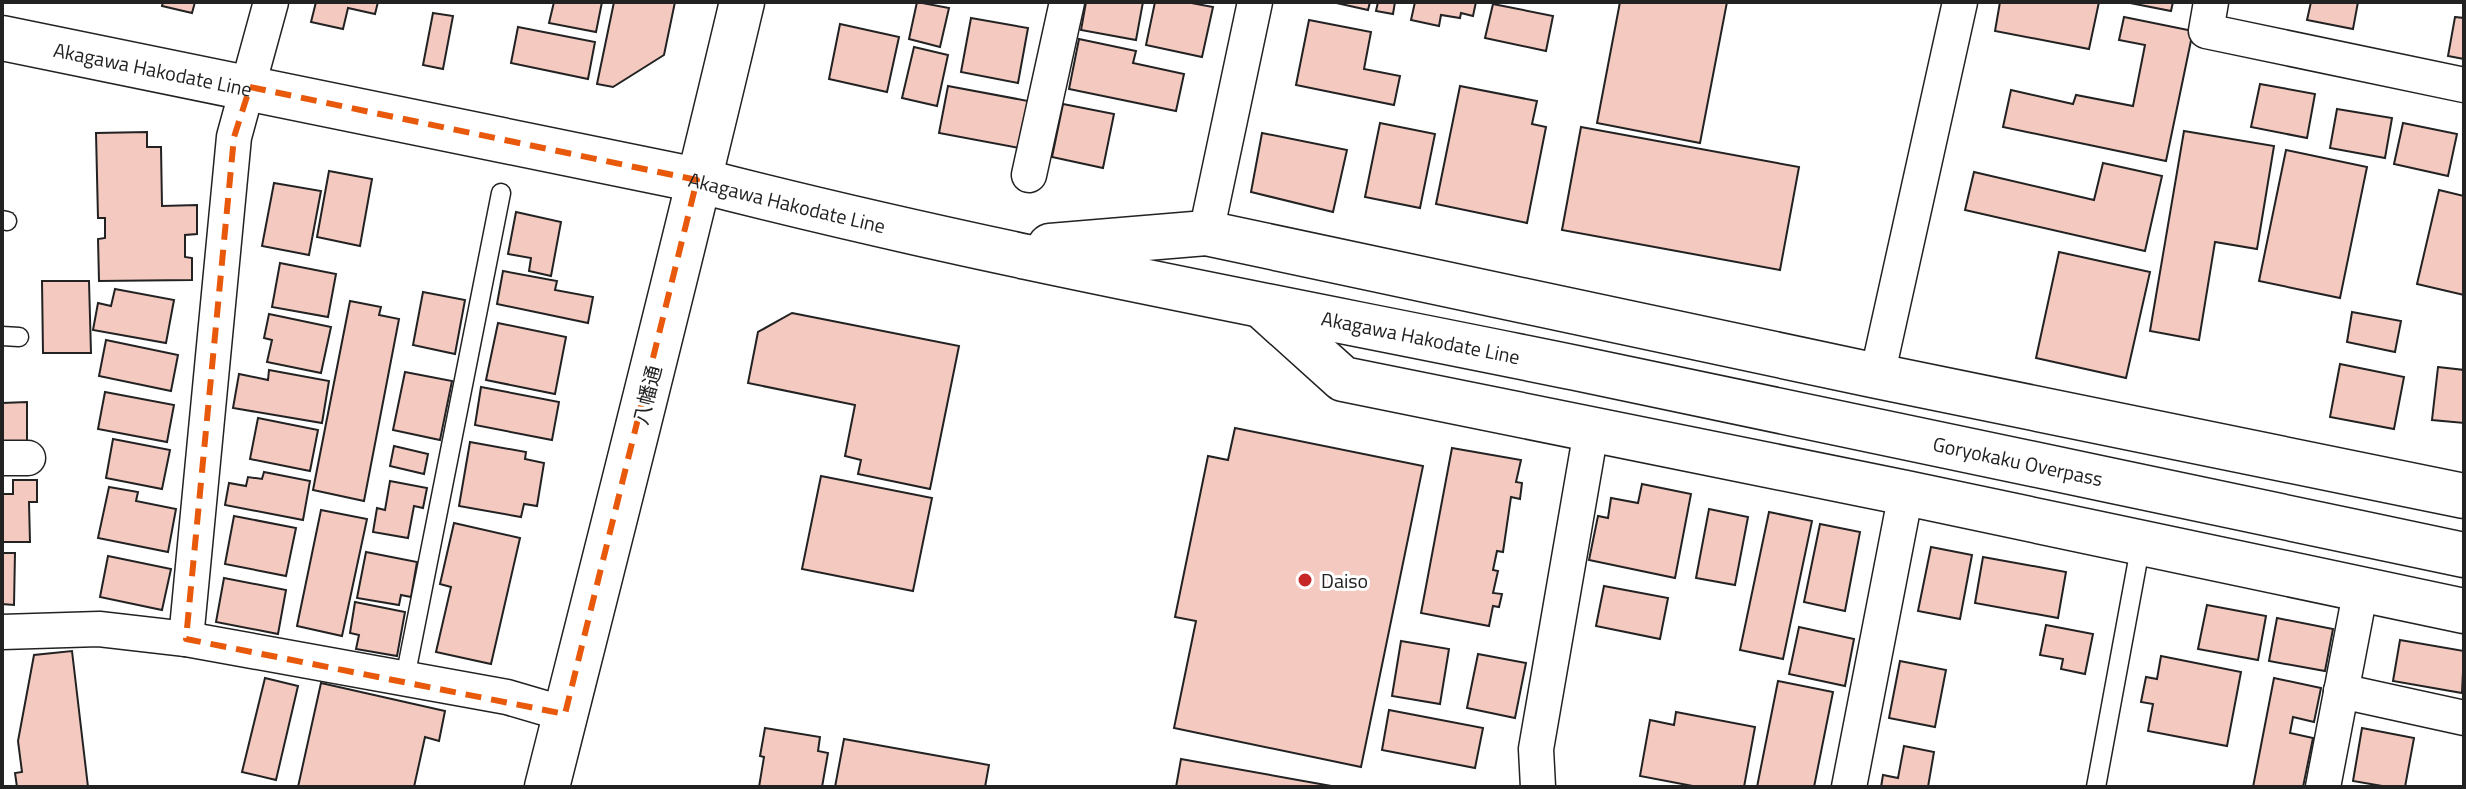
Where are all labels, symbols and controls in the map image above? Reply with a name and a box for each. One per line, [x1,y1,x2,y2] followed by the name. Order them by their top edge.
[51,33,255,104] street label: Akagawa Hakodate Line
[686,163,889,241] street label: Akagawa Hakodate Line
[1319,302,1523,372] street label: Akagawa Hakodate Line
[625,362,669,428] street label: 八幡通
[1930,428,2106,494] street label: Goryokaku Overpass
[1321,565,1368,596] place label: Daiso
[1296,571,1314,589] marker: Daiso

